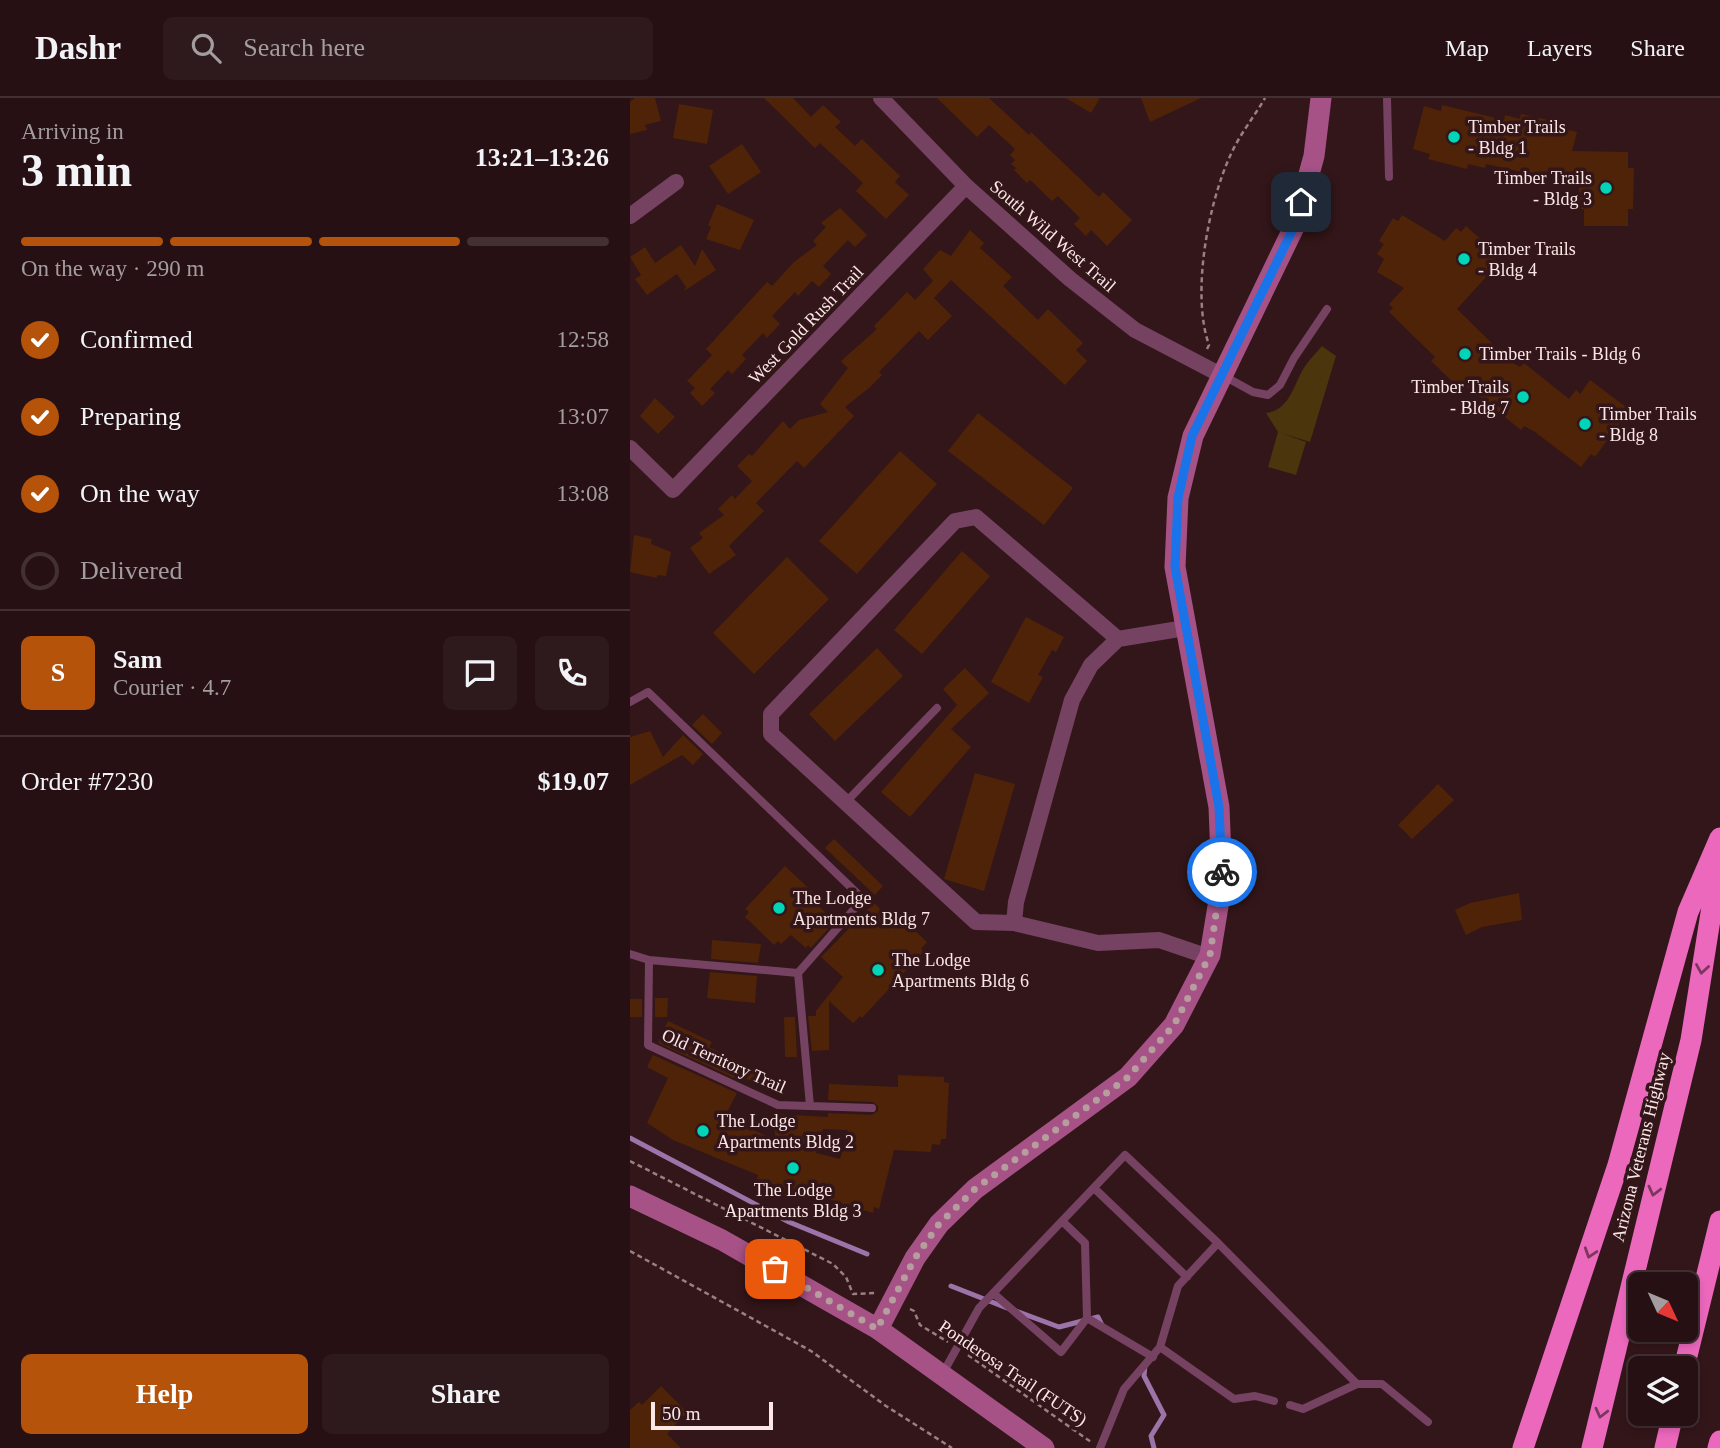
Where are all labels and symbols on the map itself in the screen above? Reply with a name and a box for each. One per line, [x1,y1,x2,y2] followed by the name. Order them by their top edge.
[1468,117,1566,158] place label: Timber Trails - Bldg 1
[1446,129,1462,145] marker: Timber Trails - Bldg 1
[1494,168,1592,209] place label: Timber Trails - Bldg 3
[1271,172,1331,232] pin
[986,176,1120,296] street label: South Wild West Trail
[1598,180,1614,196] marker: Timber Trails - Bldg 3
[1478,239,1576,280] place label: Timber Trails - Bldg 4
[1456,251,1472,267] marker: Timber Trails - Bldg 4
[745,262,867,388] street label: West Gold Rush Trail
[1479,344,1640,364] place label: Timber Trails - Bldg 6
[1457,346,1473,362] marker: Timber Trails - Bldg 6
[1411,377,1509,418] place label: Timber Trails - Bldg 7
[1515,389,1531,405] marker: Timber Trails - Bldg 7
[1599,404,1697,445] place label: Timber Trails - Bldg 8
[1577,416,1593,432] marker: Timber Trails - Bldg 8
[1187,837,1257,907] courier
[793,888,930,929] place label: The Lodge Apartments Bldg 7
[771,900,787,916] marker: The Lodge Apartments Bldg 7
[892,950,1029,991] place label: The Lodge Apartments Bldg 6
[870,962,886,978] marker: The Lodge Apartments Bldg 6
[1695,963,1710,975] one-way arrow
[659,1025,789,1097] street label: Old Territory Trail
[1608,1050,1674,1244] street label: Arizona Veterans Highway
[717,1111,854,1152] place label: The Lodge Apartments Bldg 2
[695,1123,711,1139] marker: The Lodge Apartments Bldg 2
[785,1160,801,1176] marker: The Lodge Apartments Bldg 3
[725,1180,862,1221] place label: The Lodge Apartments Bldg 3
[1648,1185,1662,1197] one-way arrow
[745,1239,805,1299] pin
[1583,1247,1598,1259] one-way arrow
[1628,1272,1698,1342] north arrow
[935,1316,1091,1431] street label: Ponderosa Trail (FUTS)
[651,1399,774,1431] scale bar
[1595,1407,1609,1419] one-way arrow

